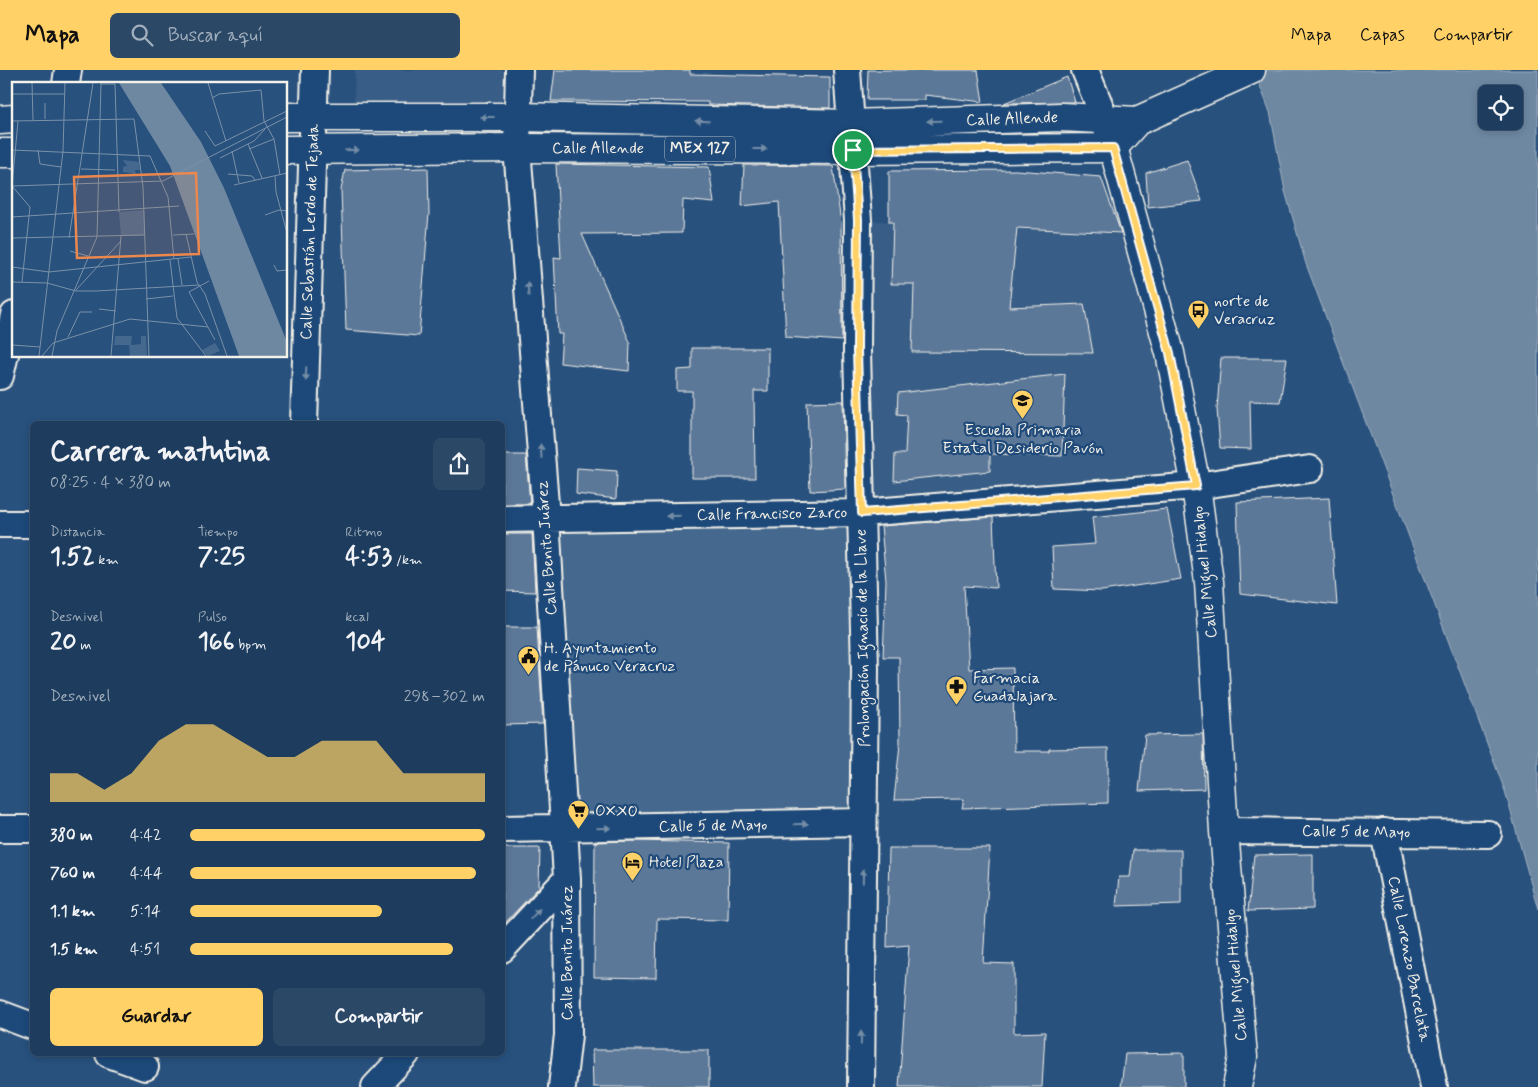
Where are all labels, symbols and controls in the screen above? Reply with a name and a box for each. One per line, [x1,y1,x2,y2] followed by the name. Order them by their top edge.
[110,13,460,58] search box
[25,20,80,51] text: Mapa
[128,21,156,49] icon: search
[168,23,263,48] text: Buscar aquí
[1291,23,1332,47] text: Mapa
[1360,23,1405,47] text: Capas
[1433,23,1513,47] text: Compartir
[12,82,288,358] inset map
[1478,85,1523,130] map controls
[1478,85,1523,130] button: locate
[966,107,1058,131] street label: Calle Allende
[479,113,495,121] one-way arrow
[694,117,710,125] one-way arrow
[926,117,942,125] one-way arrow
[296,123,324,340] street label: Calle Sebastián Lerdo de Tejada
[832,129,874,171] pin
[665,136,735,162] road number: MEX 127
[839,136,867,164] icon: arrive
[552,138,644,159] street label: Calle Allende
[752,145,768,153] one-way arrow
[345,146,361,154] one-way arrow
[524,281,532,297] one-way arrow
[1214,291,1276,330] place label: norte de Veracruz
[1186,298,1210,329] bus stop icon: norte de Veracruz
[301,366,309,382] one-way arrow
[1011,389,1035,420] school or university icon: Escuela Primaria Estatal Desiderio Pavón
[943,420,1103,459] place label: Escuela Primaria Estatal Desiderio Pavón
[50,434,270,471] text: Carrera matutina
[433,438,485,490] button: share
[537,443,545,459] one-way arrow
[50,472,171,493] text: 08:25 · 4 × 380 m
[532,480,562,616] street label: Calle Benito Juárez
[696,502,848,526] street label: Calle Francisco Zarco
[1188,505,1223,639] street label: Calle Miguel Hidalgo
[664,512,680,520] one-way arrow
[50,523,105,541] text: Distancia
[198,523,238,541] text: Tiempo
[345,523,382,541] text: Ritmo
[851,529,876,747] street label: Prolongación Ignacio de la Llave
[50,541,95,574] text: 1.52
[198,541,245,574] text: 7:25
[345,541,392,574] text: 4:53
[95,551,119,569] text: km
[392,551,422,569] text: /km
[50,608,103,626] text: Desnivel
[198,608,227,626] text: Pulso
[345,608,369,626] text: kcal
[50,626,77,659] text: 20
[198,626,234,659] text: 166
[345,626,386,659] text: 104
[77,636,92,654] text: m
[234,636,266,654] text: bpm
[544,638,676,677] place label: H. Ayuntamiento de Pánuco Veracruz
[516,645,540,676] public building icon: H. Ayuntamiento de Pánuco Veracruz
[973,668,1057,707] place label: Farmacia Guadalajara
[945,675,969,706] pharmacy icon: Farmacia Guadalajara
[50,686,110,707] text: Desnivel
[404,686,485,707] text: 298–302 m
[567,799,591,830] supermarket icon: OXXO
[595,801,638,822] place label: OXXO
[659,815,767,837] street label: Calle 5 de Mayo
[793,820,809,828] one-way arrow
[1302,821,1410,843] street label: Calle 5 de Mayo
[596,824,612,832] one-way arrow
[50,825,93,846] text: 380 m
[130,825,161,846] text: 4:42
[621,850,645,881] hotel icon: Hotel Plaza
[649,852,724,873] place label: Hotel Plaza
[50,863,95,884] text: 760 m
[130,863,163,884] text: 4:44
[859,868,867,884] one-way arrow
[1383,874,1435,1044] street label: Calle Lorenzo Barcelata
[557,885,578,1021] street label: Calle Benito Juárez
[50,901,95,922] text: 1.1 km
[130,901,161,922] text: 5:14
[529,908,541,920] one-way arrow
[1220,908,1253,1042] street label: Calle Miguel Hidalgo
[50,939,98,960] text: 1.5 km
[130,939,160,960] text: 4:51
[50,988,263,1046] button: Guardar
[273,988,485,1046] button: Compartir
[857,1030,865,1046] one-way arrow

